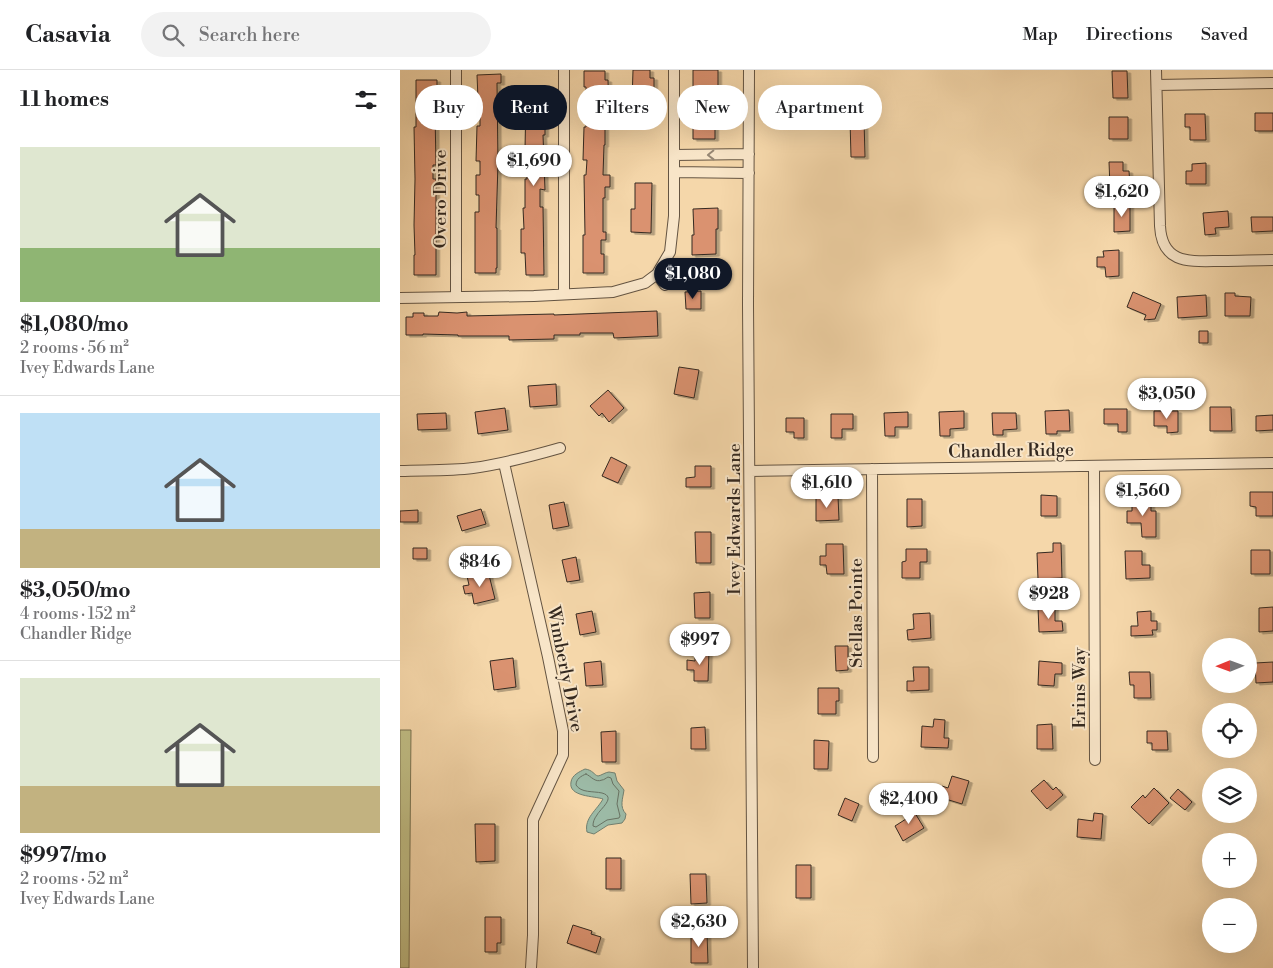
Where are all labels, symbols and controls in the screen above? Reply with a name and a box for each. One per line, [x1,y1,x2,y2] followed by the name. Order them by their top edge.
[141,12,491,57] search box
[25,20,111,50] text: Casavia
[159,21,187,49] icon: search
[199,23,300,47] text: Search here
[1022,23,1058,46] text: Map
[1086,23,1173,46] text: Directions
[1201,23,1248,46] text: Saved
[415,85,483,130] chip: Buy
[493,85,567,130] chip: Rent
[577,85,667,130] chip: Filters
[677,85,748,130] chip: New
[758,85,882,130] chip: Apartment
[352,86,380,114] icon: filters
[20,87,109,113] text: 11 homes
[493,144,575,187] pin: $1,690
[429,149,452,249] street label: Overo Drive
[707,150,715,160] one-way arrow
[507,151,561,171] text: $1,690
[1081,176,1163,218] pin: $1,620
[155,180,245,270] icon: home
[1095,182,1149,202] text: $1,620
[652,258,734,300] pin: $1,080
[665,264,721,284] text: $1,080
[20,312,129,338] text: $1,080/mo
[20,338,129,358] text: 2 rooms · 56 m²
[20,358,155,378] text: Ivey Edwards Lane
[1126,378,1208,420] pin: $3,050
[1138,384,1196,404] text: $3,050
[948,438,1074,464] street label: Chandler Ridge
[723,443,746,595] street label: Ivey Edwards Lane
[155,445,245,535] icon: home
[786,466,868,509] pin: $1,610
[802,473,852,493] text: $1,610
[1102,474,1184,517] pin: $1,560
[1116,481,1170,501] text: $1,560
[450,546,510,588] pin: $846
[460,552,500,572] text: $846
[845,558,868,668] street label: Stellas Pointe
[20,578,131,604] text: $3,050/mo
[1019,578,1079,620] pin: $928
[1029,584,1069,604] text: $928
[541,603,588,734] street label: Wimberly Drive
[20,604,136,624] text: 4 rooms · 152 m²
[20,624,132,644] text: Chandler Ridge
[670,624,730,666] pin: $997
[680,630,720,650] text: $997
[1202,638,1258,692] north arrow
[1202,638,1257,953] map controls
[1068,647,1091,729] street label: Erins Way
[1202,703,1257,758] button: locate
[155,710,245,800] icon: home
[1202,768,1257,823] button: layers
[868,782,950,825] pin: $2,400
[880,789,938,809] text: $2,400
[1202,833,1257,888] button: +
[20,843,107,869] text: $997/mo
[20,869,128,889] text: 2 rooms · 52 m²
[20,889,155,909] text: Ivey Edwards Lane
[1202,898,1257,953] button: −
[658,906,740,948] pin: $2,630
[671,912,727,932] text: $2,630

